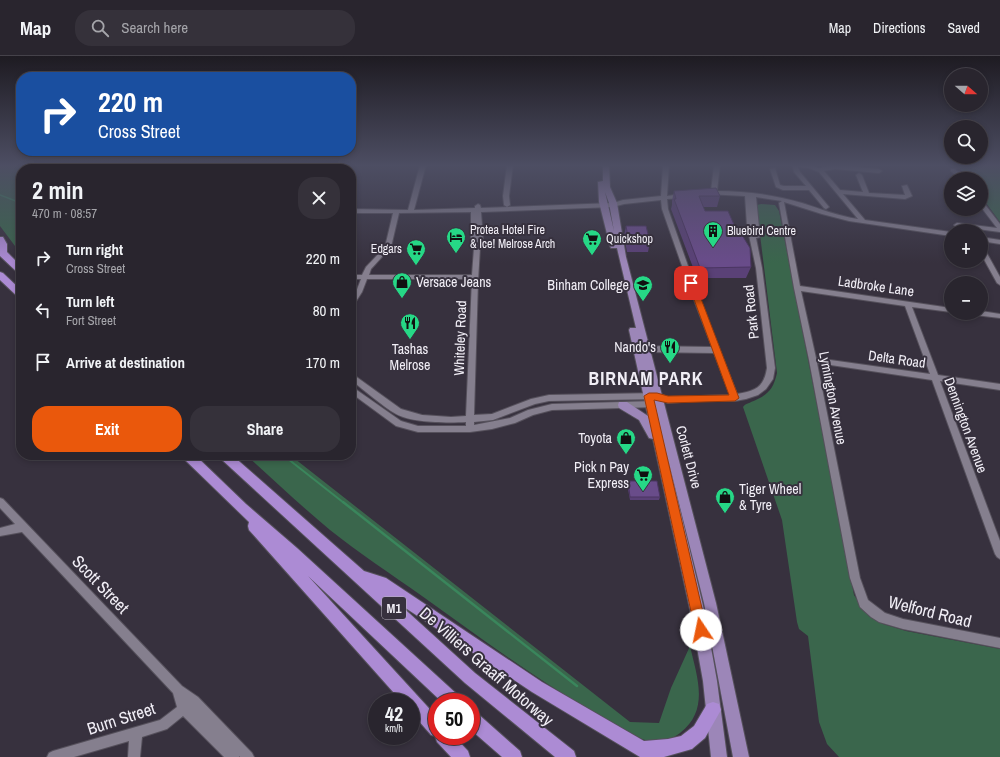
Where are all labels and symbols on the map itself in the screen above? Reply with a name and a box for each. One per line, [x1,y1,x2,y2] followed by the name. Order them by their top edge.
[944,68,988,112] north arrow
[702,220,724,248] building icon: Bluebird Centre
[470,222,555,252] place label: Protea Hotel Fire & Ice! Melrose Arch
[727,223,796,239] place label: Bluebird Centre
[445,226,467,254] hotel icon: Protea Hotel Fire & Ice! Melrose Arch
[581,228,603,256] supermarket icon: Quickshop
[606,231,653,247] place label: Quickshop
[405,238,427,266] supermarket icon: Edgars
[371,241,402,257] place label: Edgars
[674,266,708,300] pin
[391,271,413,299] shop icon: Versace Jeans
[837,272,915,300] street label: Ladbroke Lane
[416,273,492,291] place label: Versace Jeans
[632,274,654,302] school or university icon: Binham College
[547,276,629,294] place label: Binham College
[739,284,763,340] street label: Park Road
[450,300,470,376] street label: Whiteley Road
[399,312,421,340] restaurant icon: Tashas Melrose
[659,336,681,364] restaurant icon: Nando's
[614,338,656,356] place label: Nando's
[390,340,430,374] place label: Tashas Melrose
[867,346,927,372] street label: Delta Road
[815,350,851,446] street label: Lymington Avenue
[589,366,703,391] district label: BIRNAM PARK
[940,375,992,475] street label: Dennington Avenue
[672,424,706,490] street label: Corlett Drive
[615,427,637,455] shop icon: Toyota
[578,429,613,447] place label: Toyota
[574,458,629,492] place label: Pick n Pay Express
[632,464,654,492] supermarket icon: Pick n Pay Express
[739,480,801,514] place label: Tiger Wheel & Tyre
[714,486,736,514] shop icon: Tiger Wheel & Tyre
[67,550,135,618] street label: Scott Street
[886,590,974,632] street label: Welford Road
[382,597,406,619] road number: M1
[415,601,559,731] street label: De Villiers Graaff Motorway
[680,609,722,651] position arrow
[428,693,480,745] speed limit sign: 50
[84,696,158,740] street label: Burn Street

